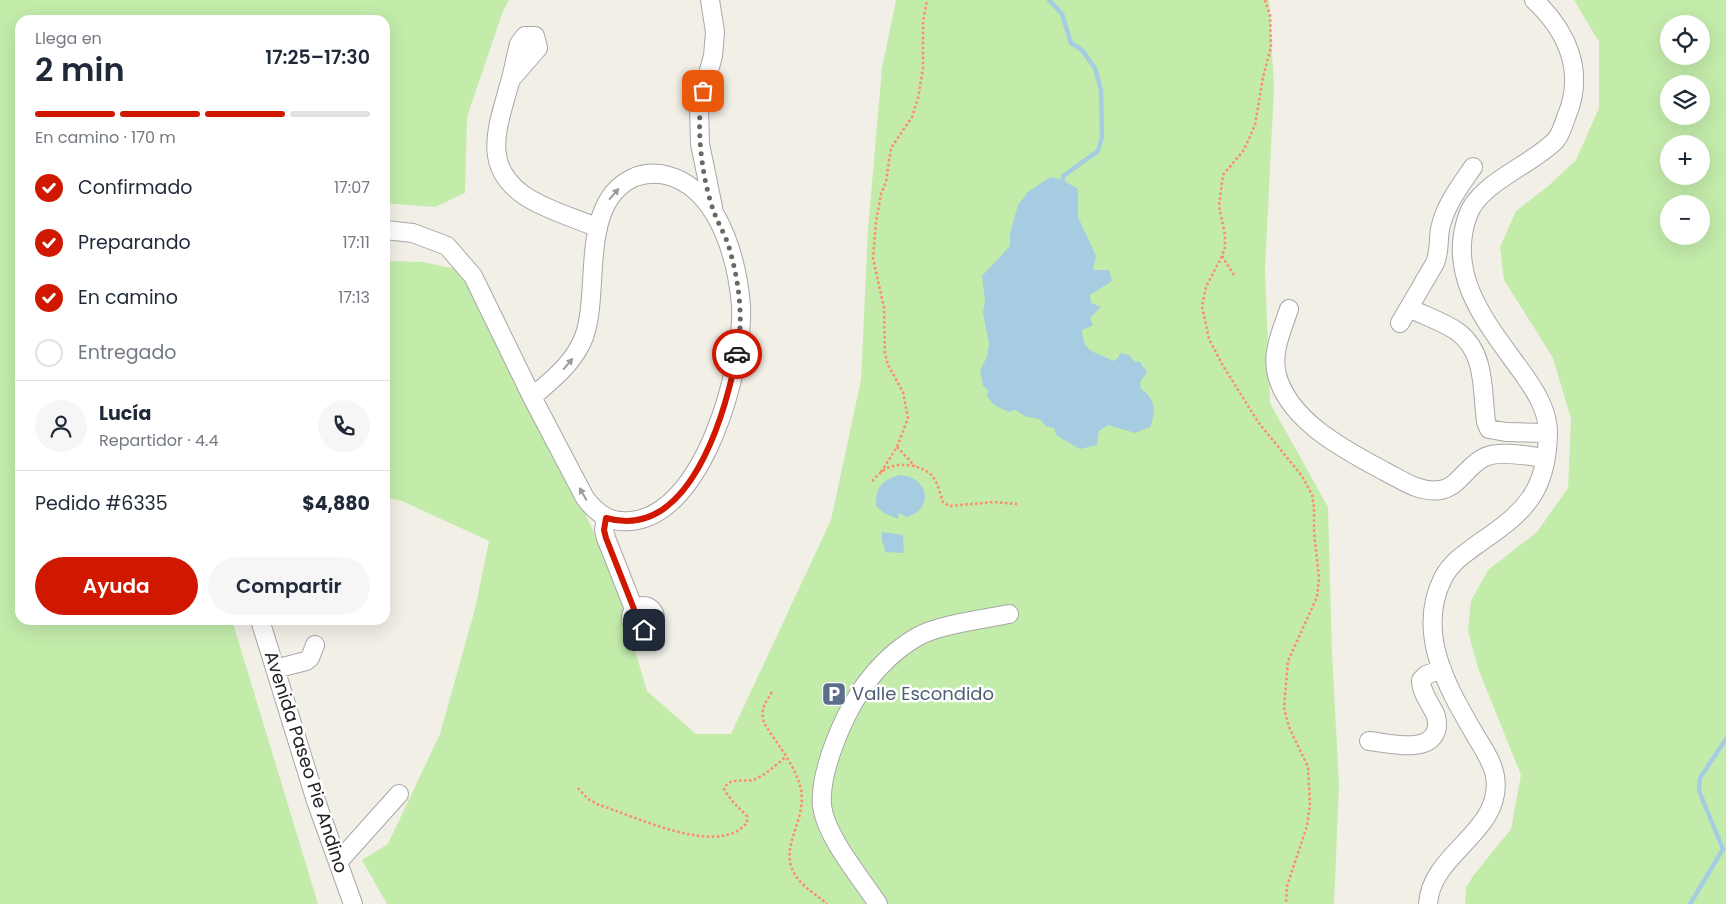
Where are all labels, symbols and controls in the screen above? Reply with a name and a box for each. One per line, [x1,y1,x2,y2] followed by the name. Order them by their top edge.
[1660,15,1710,245] map controls
[1660,15,1710,65] button: locate
[35,27,102,50] text: Llega en
[265,44,370,71] text: 17:25–17:30
[35,47,125,92] text: 2 min
[682,70,724,112] pin
[1660,75,1710,125] button: layers
[689,77,717,105] icon: bag
[35,126,176,149] text: En camino · 170 m
[1660,135,1710,185] button: +
[35,174,63,202] icon: check
[78,174,192,201] text: Confirmado
[334,176,370,199] text: 17:07
[608,188,620,200] one-way arrow
[1660,195,1710,245] button: −
[35,229,63,257] icon: check
[78,229,191,256] text: Preparando
[342,231,370,254] text: 17:11
[35,284,63,312] icon: check
[78,284,178,311] text: En camino
[338,286,370,309] text: 17:13
[712,329,762,379] courier
[78,339,176,366] text: Entregado
[723,340,751,368] icon: car
[562,357,573,370] one-way arrow
[35,400,87,452] button: person
[99,400,151,427] text: Lucía
[318,400,370,452] button: phone
[99,429,218,452] text: Repartidor · 4.4
[579,486,587,501] one-way arrow
[35,490,168,517] text: Pedido #6335
[302,490,370,517] text: $4,880
[35,557,198,615] button: Ayuda
[208,557,370,615] button: Compartir
[623,609,665,651] pin
[630,616,658,644] icon: home
[259,648,354,876] street label: Avenida Paseo Pie Andino
[821,681,847,707] parking icon: Valle Escondido
[852,681,994,706] place label: Valle Escondido

